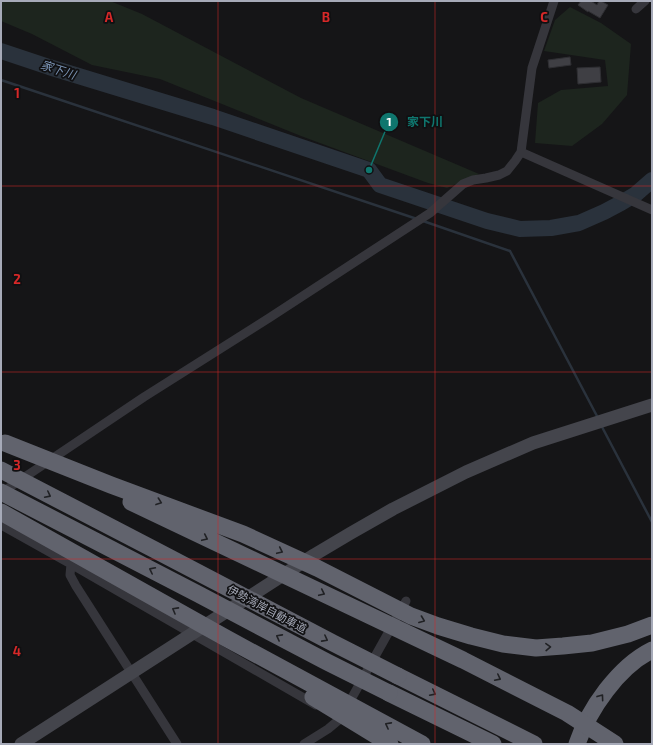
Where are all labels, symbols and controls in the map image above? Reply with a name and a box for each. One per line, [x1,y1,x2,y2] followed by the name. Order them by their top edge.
[105,9,114,25] text: A
[322,9,330,25] text: B
[540,9,548,25] text: C
[39,57,79,82] water label: 家下川
[14,85,20,101] text: 1
[379,110,451,134] callout: 家下川
[386,114,392,128] text: 1
[407,114,443,128] text: 家下川
[13,271,21,287] text: 2
[13,457,21,473] text: 3
[44,490,51,498] one-way arrow
[156,498,163,506] one-way arrow
[201,533,208,541] one-way arrow
[275,546,283,554] one-way arrow
[148,567,156,575] one-way arrow
[225,582,309,635] street label: 伊勢湾岸自動車道
[318,588,326,596] one-way arrow
[172,607,179,614] one-way arrow
[418,615,425,623] one-way arrow
[276,634,283,642] one-way arrow
[321,634,328,642] one-way arrow
[13,643,21,659] text: 4
[545,643,551,651] one-way arrow
[494,673,501,681] one-way arrow
[429,689,436,696] one-way arrow
[596,695,603,702] one-way arrow
[385,723,392,730] one-way arrow

